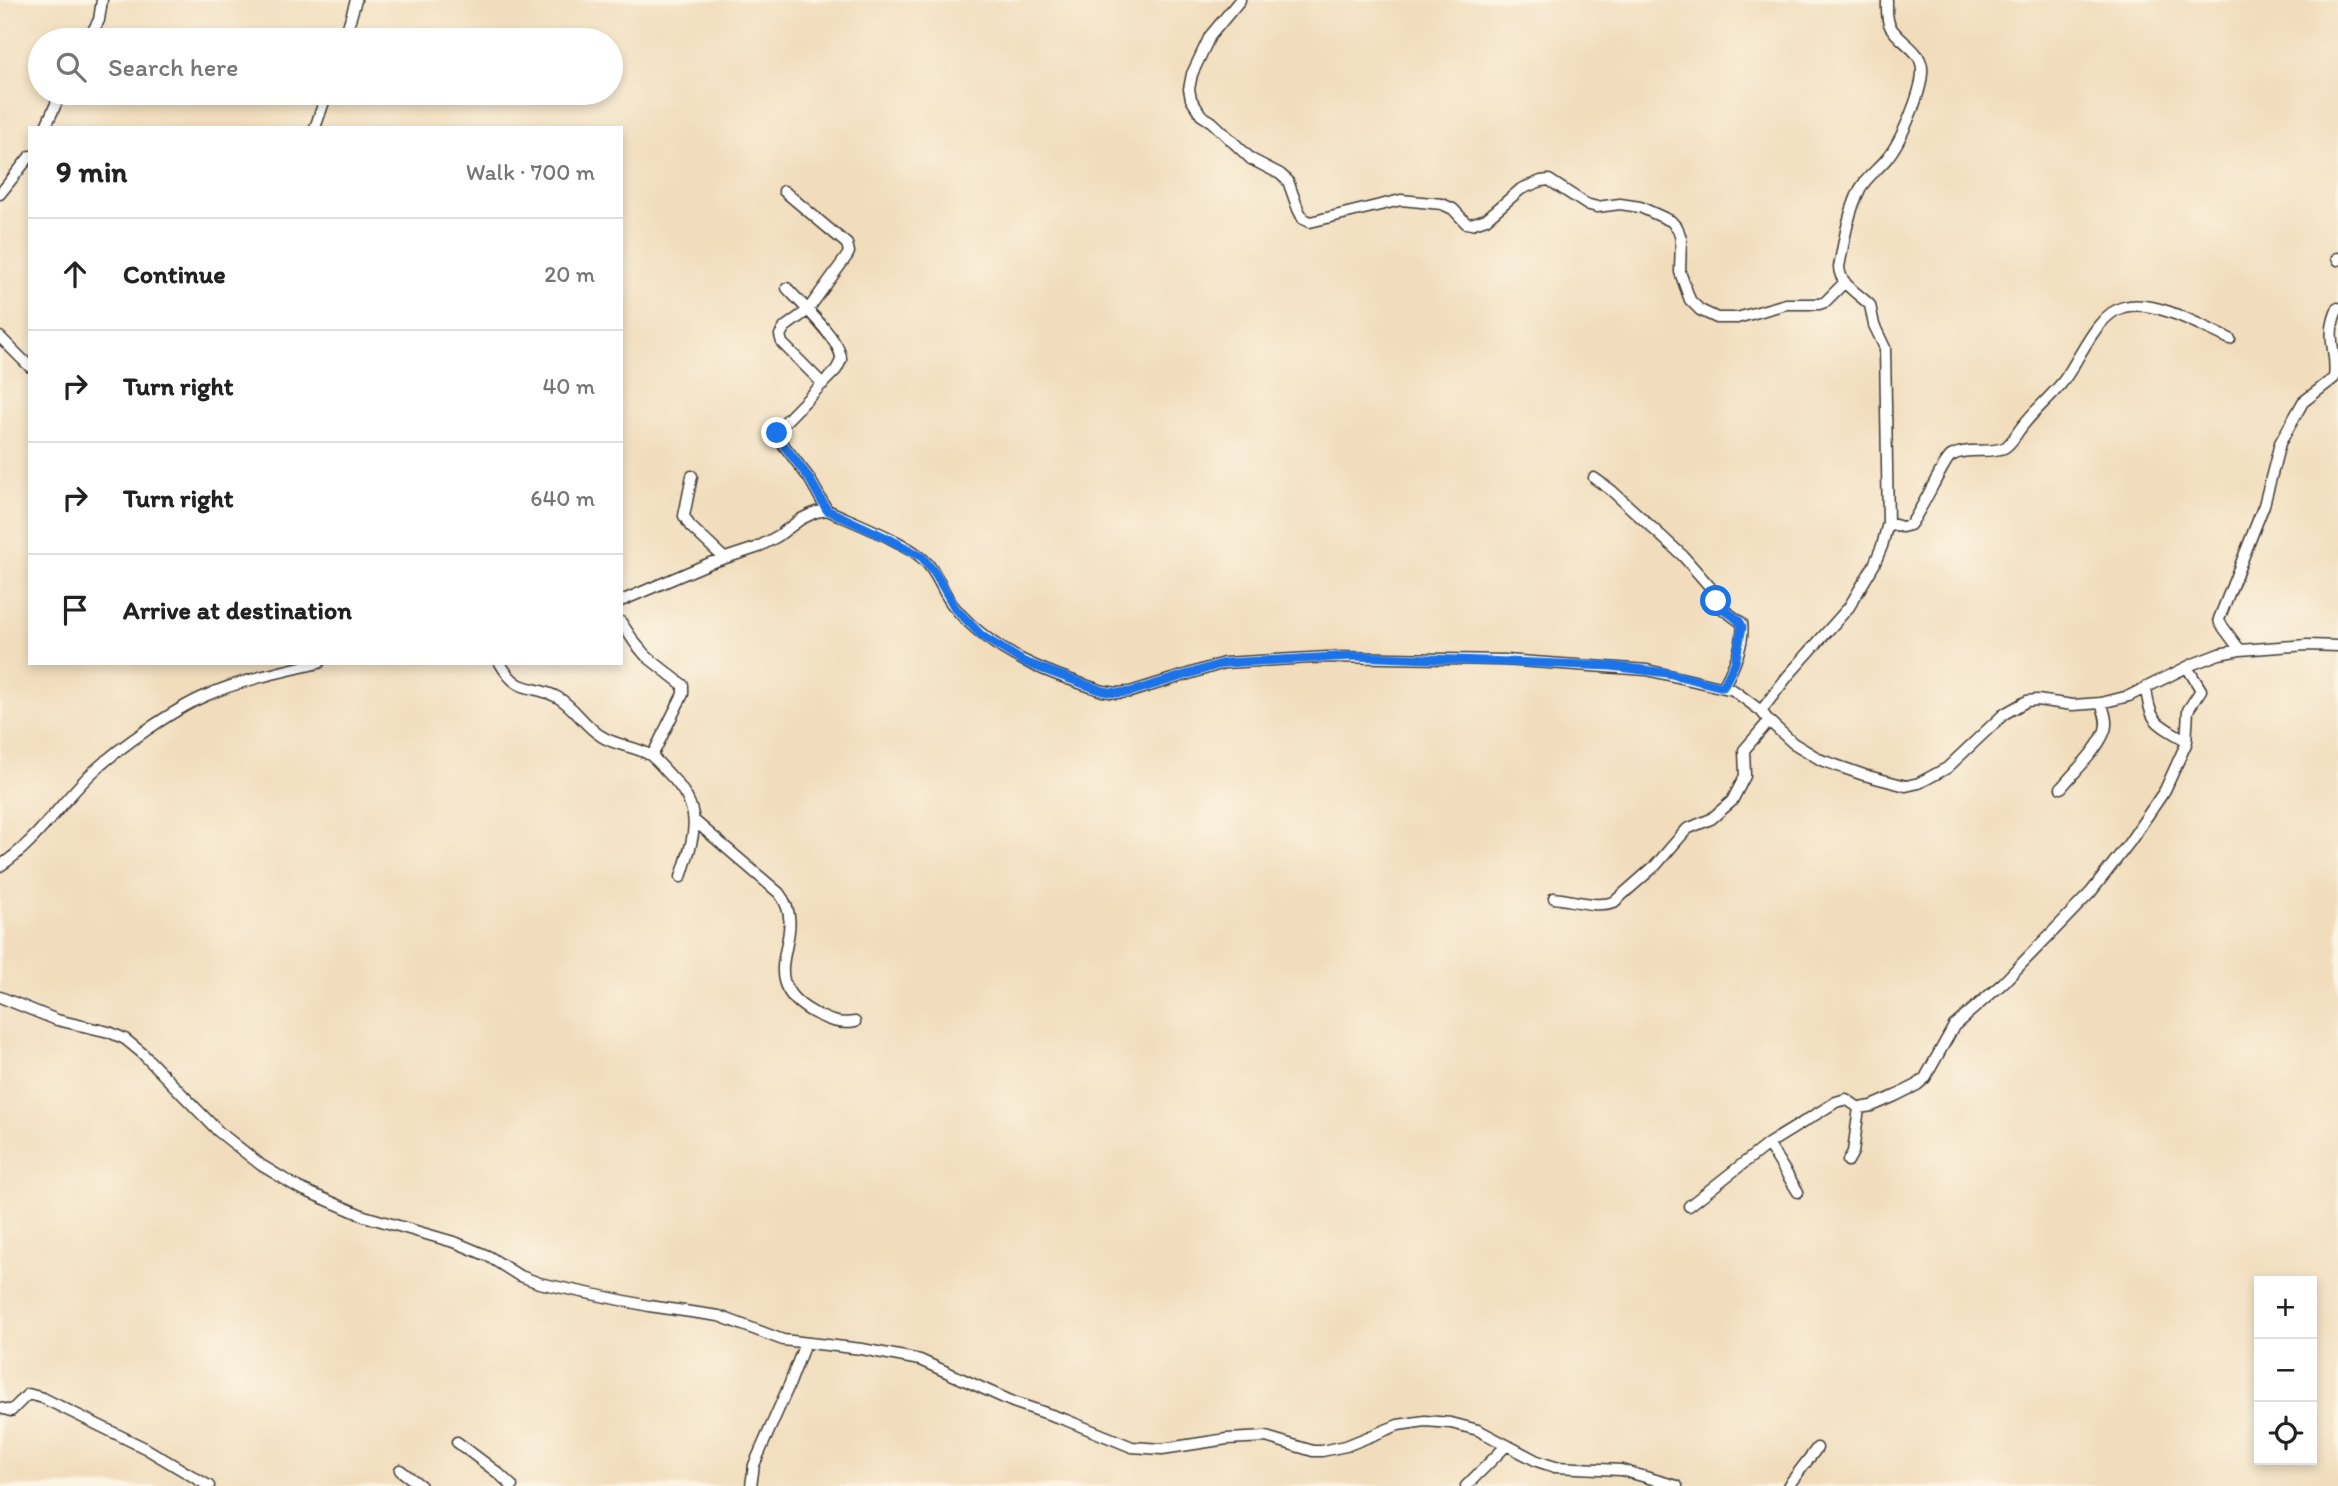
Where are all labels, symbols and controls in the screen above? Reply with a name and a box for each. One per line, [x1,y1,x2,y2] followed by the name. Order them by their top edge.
[28,28,623,105] search box
[52,48,90,86] icon: search
[108,51,238,83] text: Search here
[56,153,127,190] text: 9 min
[466,158,595,186] text: Walk · 700 m
[56,255,94,293] icon: ahead
[123,258,226,290] text: Continue
[544,260,595,288] text: 20 m
[56,367,94,405] icon: right
[123,370,234,402] text: Turn right
[542,372,595,400] text: 40 m
[761,417,792,448] route end
[56,479,94,517] icon: right
[123,482,234,514] text: Turn right
[530,484,595,512] text: 640 m
[1700,585,1731,616] route start
[56,591,94,629] icon: arrive
[123,594,352,626] text: Arrive at destination
[2254,1276,2317,1465] map controls
[2254,1276,2317,1339] button: +
[2254,1339,2317,1402] button: −
[2254,1402,2317,1465] button: locate

